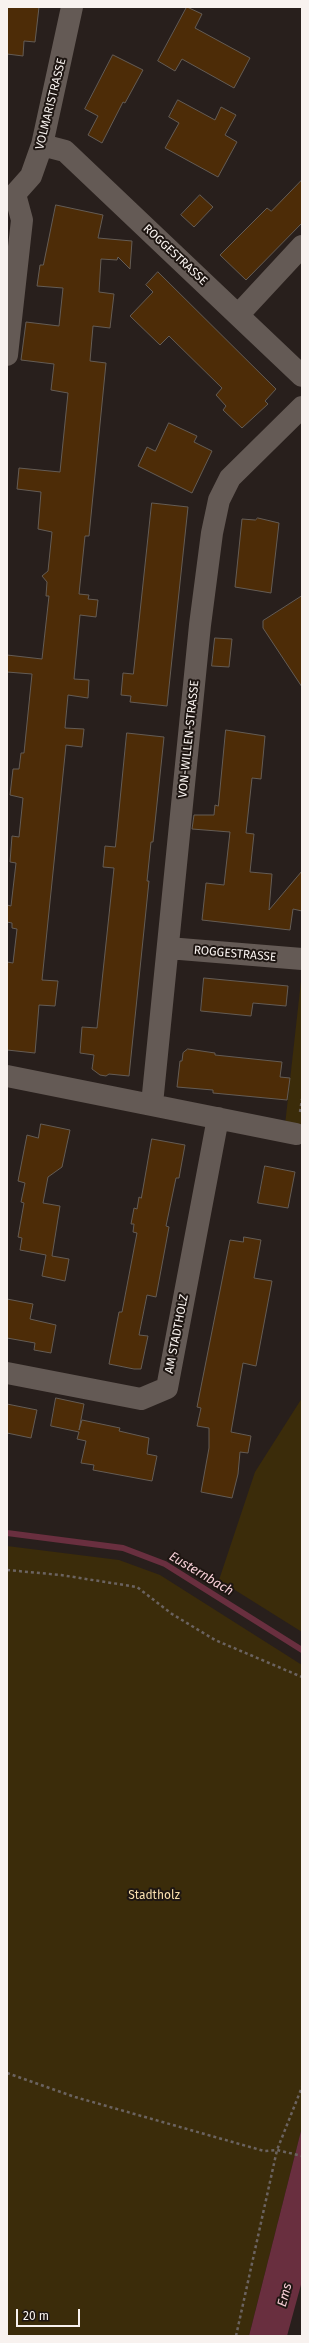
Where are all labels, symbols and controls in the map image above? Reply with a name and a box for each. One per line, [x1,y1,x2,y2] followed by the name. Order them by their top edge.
[33,57,69,151] street label: VOLMARISTRASSE
[140,221,210,289] street label: ROGGESTRASSE
[176,679,202,799] street label: VON-WILLEN-STRASSE
[193,943,277,965] street label: ROGGESTRASSE
[162,1293,192,1375] street label: AM STADTHOLZ
[166,1549,236,1599] water label: Eusternbach
[128,1889,180,1903] park label: Stadtholz
[274,2282,296,2308] water label: Ems
[18,2301,82,2327] scale bar
[23,2309,49,2323] text: 20 m

